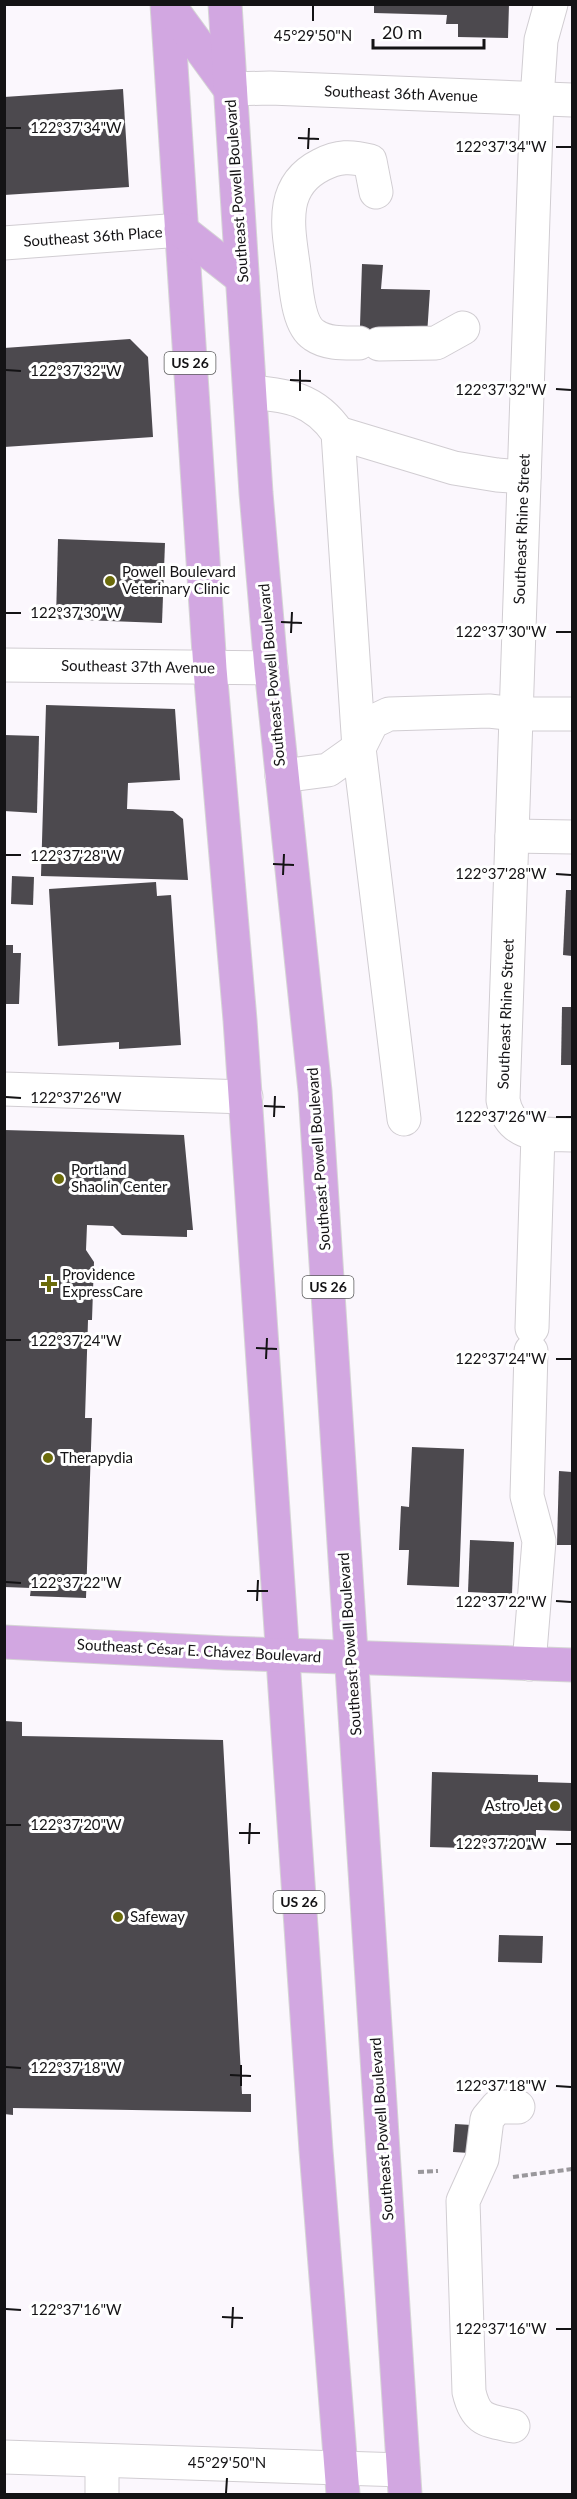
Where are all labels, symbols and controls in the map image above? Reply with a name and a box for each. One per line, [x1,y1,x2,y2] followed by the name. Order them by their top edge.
[373,12,484,50] scale bar
[382,21,422,43] text: 20 m
[274,26,352,44] text: 45°29'50"N
[324,81,478,105] street label: Southeast 36th Avenue
[221,99,251,283] street label: Southeast Powell Boulevard
[30,118,122,136] text: 122°37'34"W
[455,137,547,155] text: 122°37'34"W
[23,222,163,250] street label: Southeast 36th Place
[164,352,216,374] road number: US 26
[30,361,122,379] text: 122°37'32"W
[455,380,547,398] text: 122°37'32"W
[509,453,533,605] street label: Southeast Rhine Street
[122,562,236,597] place label: Powell Boulevard Veterinary Clinic
[103,574,117,588] marker: Powell Boulevard Veterinary Clinic
[254,583,288,767] street label: Southeast Powell Boulevard
[30,603,122,621] text: 122°37'30"W
[455,622,547,640] text: 122°37'30"W
[61,656,215,676] street label: Southeast 37th Avenue
[30,846,122,864] text: 122°37'28"W
[455,864,547,882] text: 122°37'28"W
[493,938,517,1090] street label: Southeast Rhine Street
[303,1067,333,1251] street label: Southeast Powell Boulevard
[30,1088,122,1106] text: 122°37'26"W
[455,1107,547,1125] text: 122°37'26"W
[71,1160,168,1195] place label: Portland Shaolin Center
[52,1172,66,1186] marker: Portland Shaolin Center
[62,1265,143,1300] place label: Providence ExpressCare
[40,1275,58,1293] marker: Providence ExpressCare
[302,1276,354,1298] road number: US 26
[30,1331,122,1349] text: 122°37'24"W
[455,1349,547,1367] text: 122°37'24"W
[60,1448,133,1466] place label: Therapydia
[41,1451,55,1465] marker: Therapydia
[334,1552,364,1736] street label: Southeast Powell Boulevard
[30,1573,122,1591] text: 122°37'22"W
[455,1592,547,1610] text: 122°37'22"W
[76,1635,322,1665] street label: Southeast César E. Chávez Boulevard
[485,1796,544,1814] place label: Astro Jet
[548,1799,562,1813] marker: Astro Jet
[30,1815,122,1833] text: 122°37'20"W
[455,1834,547,1852] text: 122°37'20"W
[274,1891,324,1913] road number: US 26
[130,1907,185,1925] place label: Safeway
[111,1910,125,1924] marker: Safeway
[366,2037,396,2221] street label: Southeast Powell Boulevard
[30,2058,122,2076] text: 122°37'18"W
[455,2076,547,2094] text: 122°37'18"W
[30,2300,122,2318] text: 122°37'16"W
[455,2319,547,2337] text: 122°37'16"W
[188,2453,266,2471] text: 45°29'50"N

